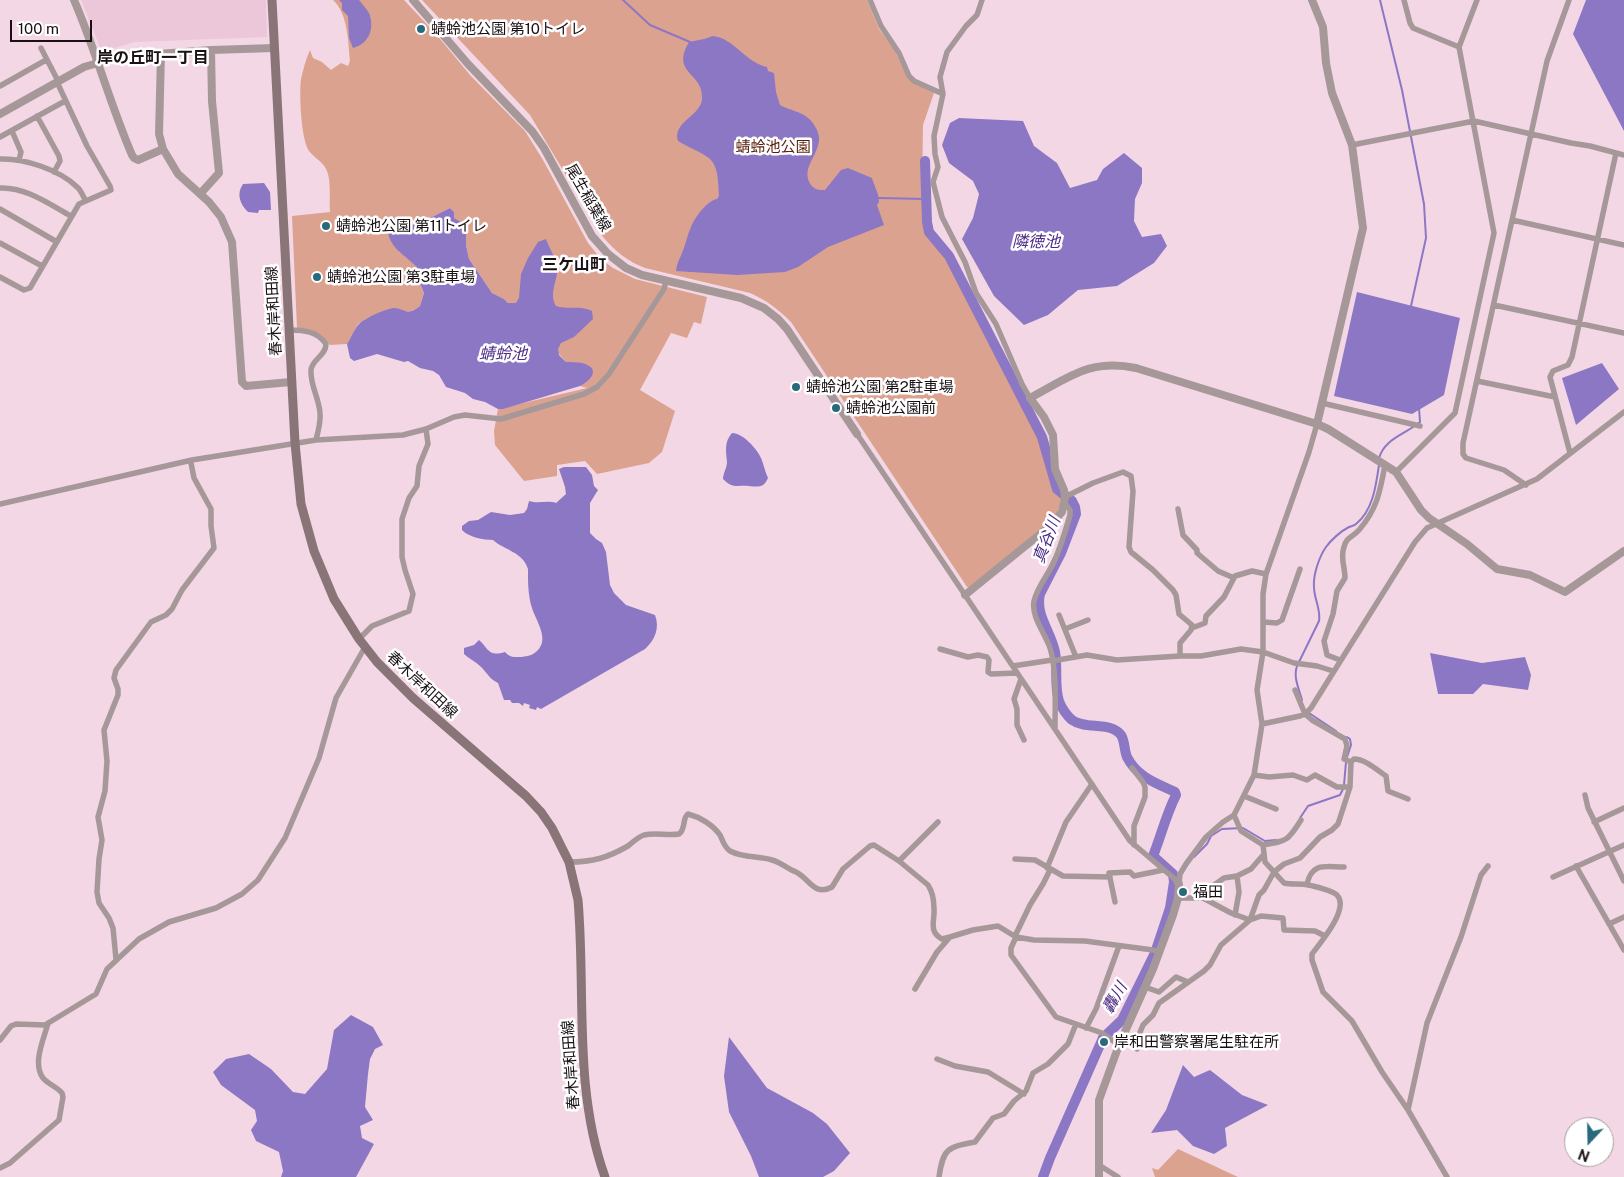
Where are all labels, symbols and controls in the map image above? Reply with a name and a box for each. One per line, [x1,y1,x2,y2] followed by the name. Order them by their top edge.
[12,10,95,42] scale bar
[18,20,59,37] text: 100 m
[431,20,585,38] place label: 蜻蛉池公園 第10トイレ
[415,23,427,35] marker: 蜻蛉池公園 第10トイレ
[97,48,209,68] district label: 岸の丘町一丁目
[736,138,810,156] park label: 蜻蛉池公園
[561,161,615,235] street label: 尾生稲葉線
[336,217,487,235] place label: 蜻蛉池公園 第11トイレ
[320,220,332,232] marker: 蜻蛉池公園 第11トイレ
[1012,232,1060,252] water label: 隣徳池
[542,255,606,275] district label: 三ケ山町
[263,266,285,356] street label: 春木岸和田線
[327,268,475,286] place label: 蜻蛉池公園 第3駐車場
[311,271,323,283] marker: 蜻蛉池公園 第3駐車場
[479,344,527,364] water label: 蜻蛉池
[806,378,954,396] place label: 蜻蛉池公園 第2駐車場
[790,381,802,393] marker: 蜻蛉池公園 第2駐車場
[846,399,936,417] place label: 蜻蛉池公園前
[830,402,842,414] marker: 蜻蛉池公園前
[1029,514,1065,566] water label: 真谷川
[383,648,461,722] street label: 春木岸和田線
[1193,883,1223,901] place label: 福田
[1177,886,1189,898] marker: 福田
[1099,979,1131,1017] water label: 轟川
[559,1019,583,1111] street label: 春木岸和田線
[1114,1033,1279,1051] place label: 岸和田警察署尾生駐在所
[1098,1036,1110,1048] marker: 岸和田警察署尾生駐在所
[1564,1117,1614,1167] north arrow
[1576,1146,1592,1165] text: N

